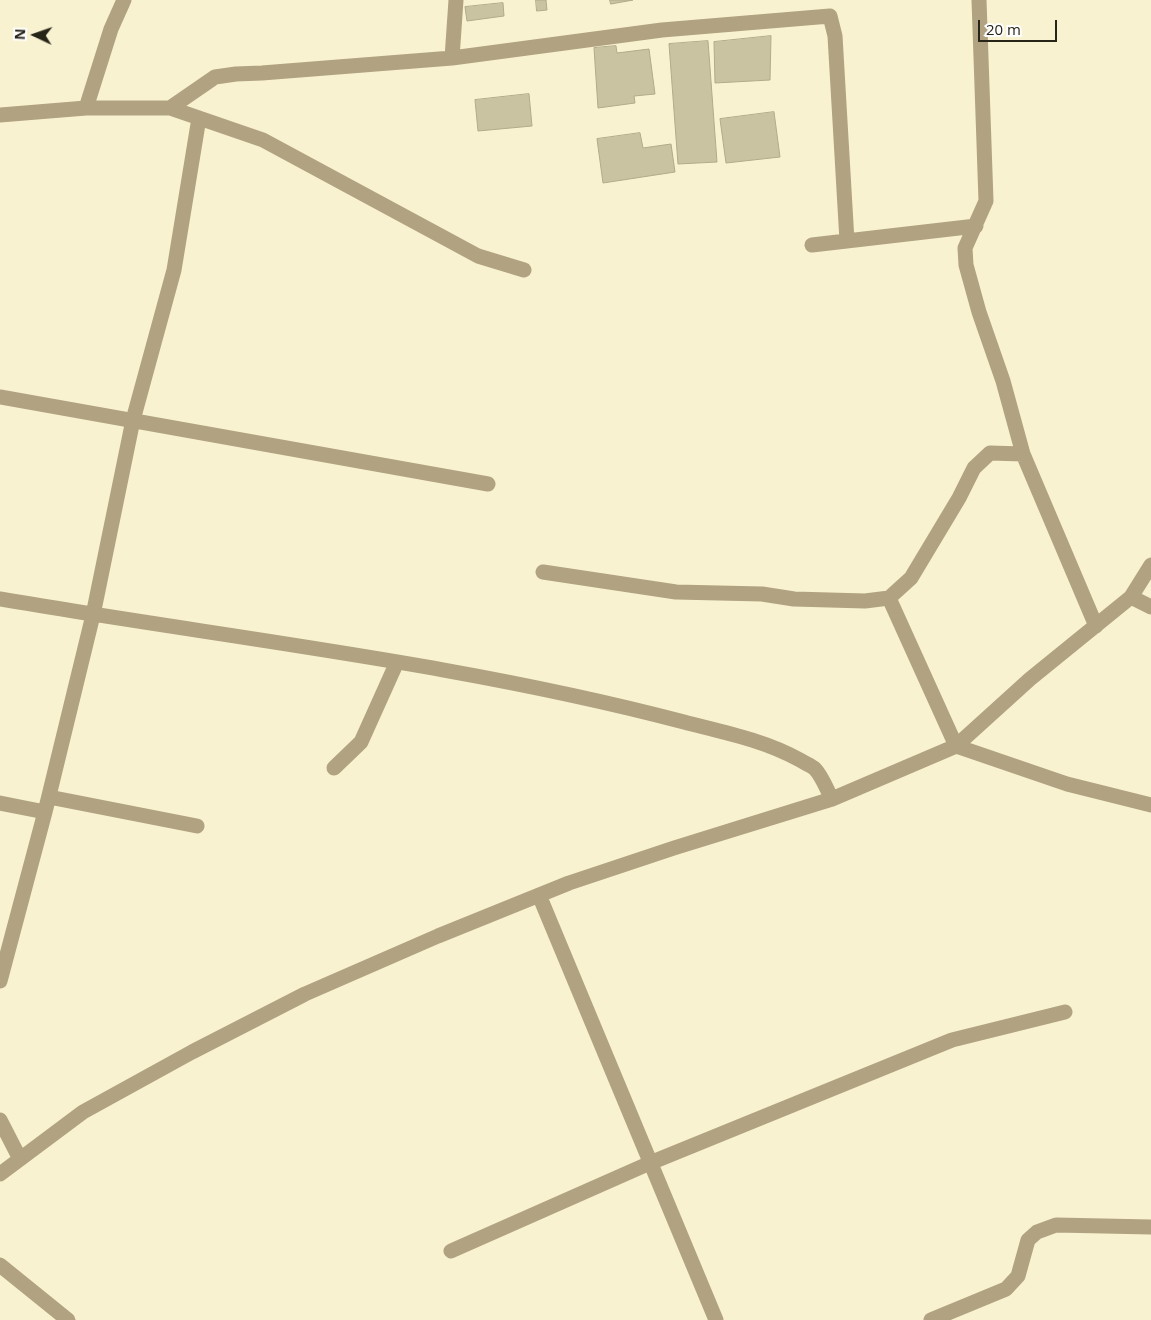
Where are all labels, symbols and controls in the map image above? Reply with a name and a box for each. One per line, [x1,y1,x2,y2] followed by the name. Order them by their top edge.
[10,10,60,60] north arrow
[981,10,1060,42] scale bar
[986,19,1021,39] text: 20 m
[10,28,29,40] text: N

